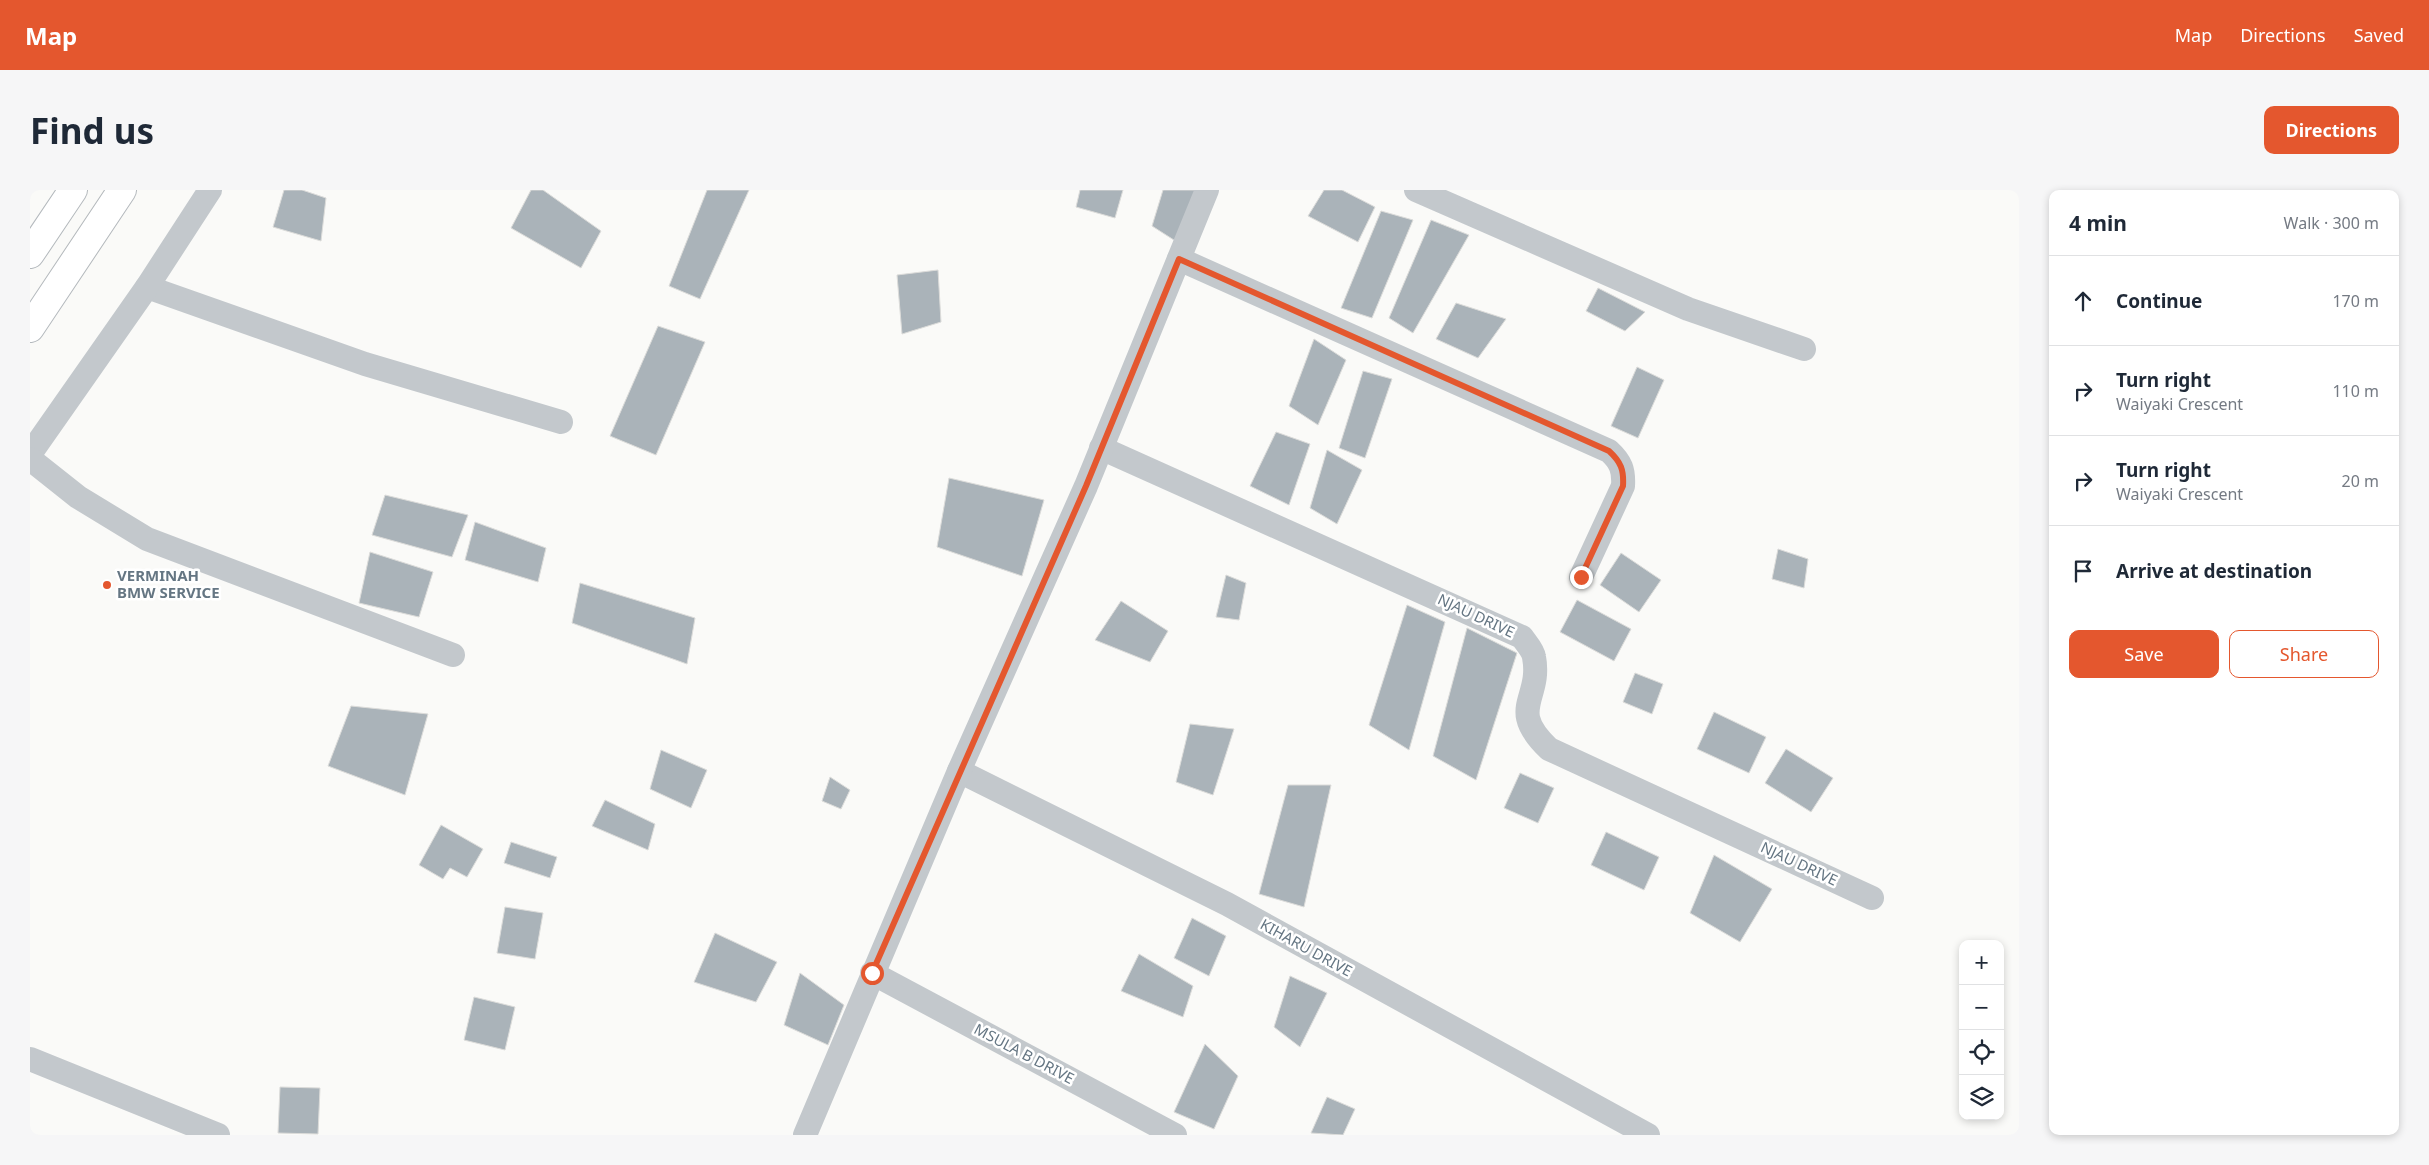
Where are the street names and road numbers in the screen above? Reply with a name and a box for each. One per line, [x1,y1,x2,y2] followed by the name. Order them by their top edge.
[1435,589,1518,642] street label: NJAU DRIVE
[1758,837,1841,890] street label: NJAU DRIVE
[1257,914,1356,981] street label: KIHARU DRIVE
[971,1018,1078,1088] street label: MSULA B DRIVE

